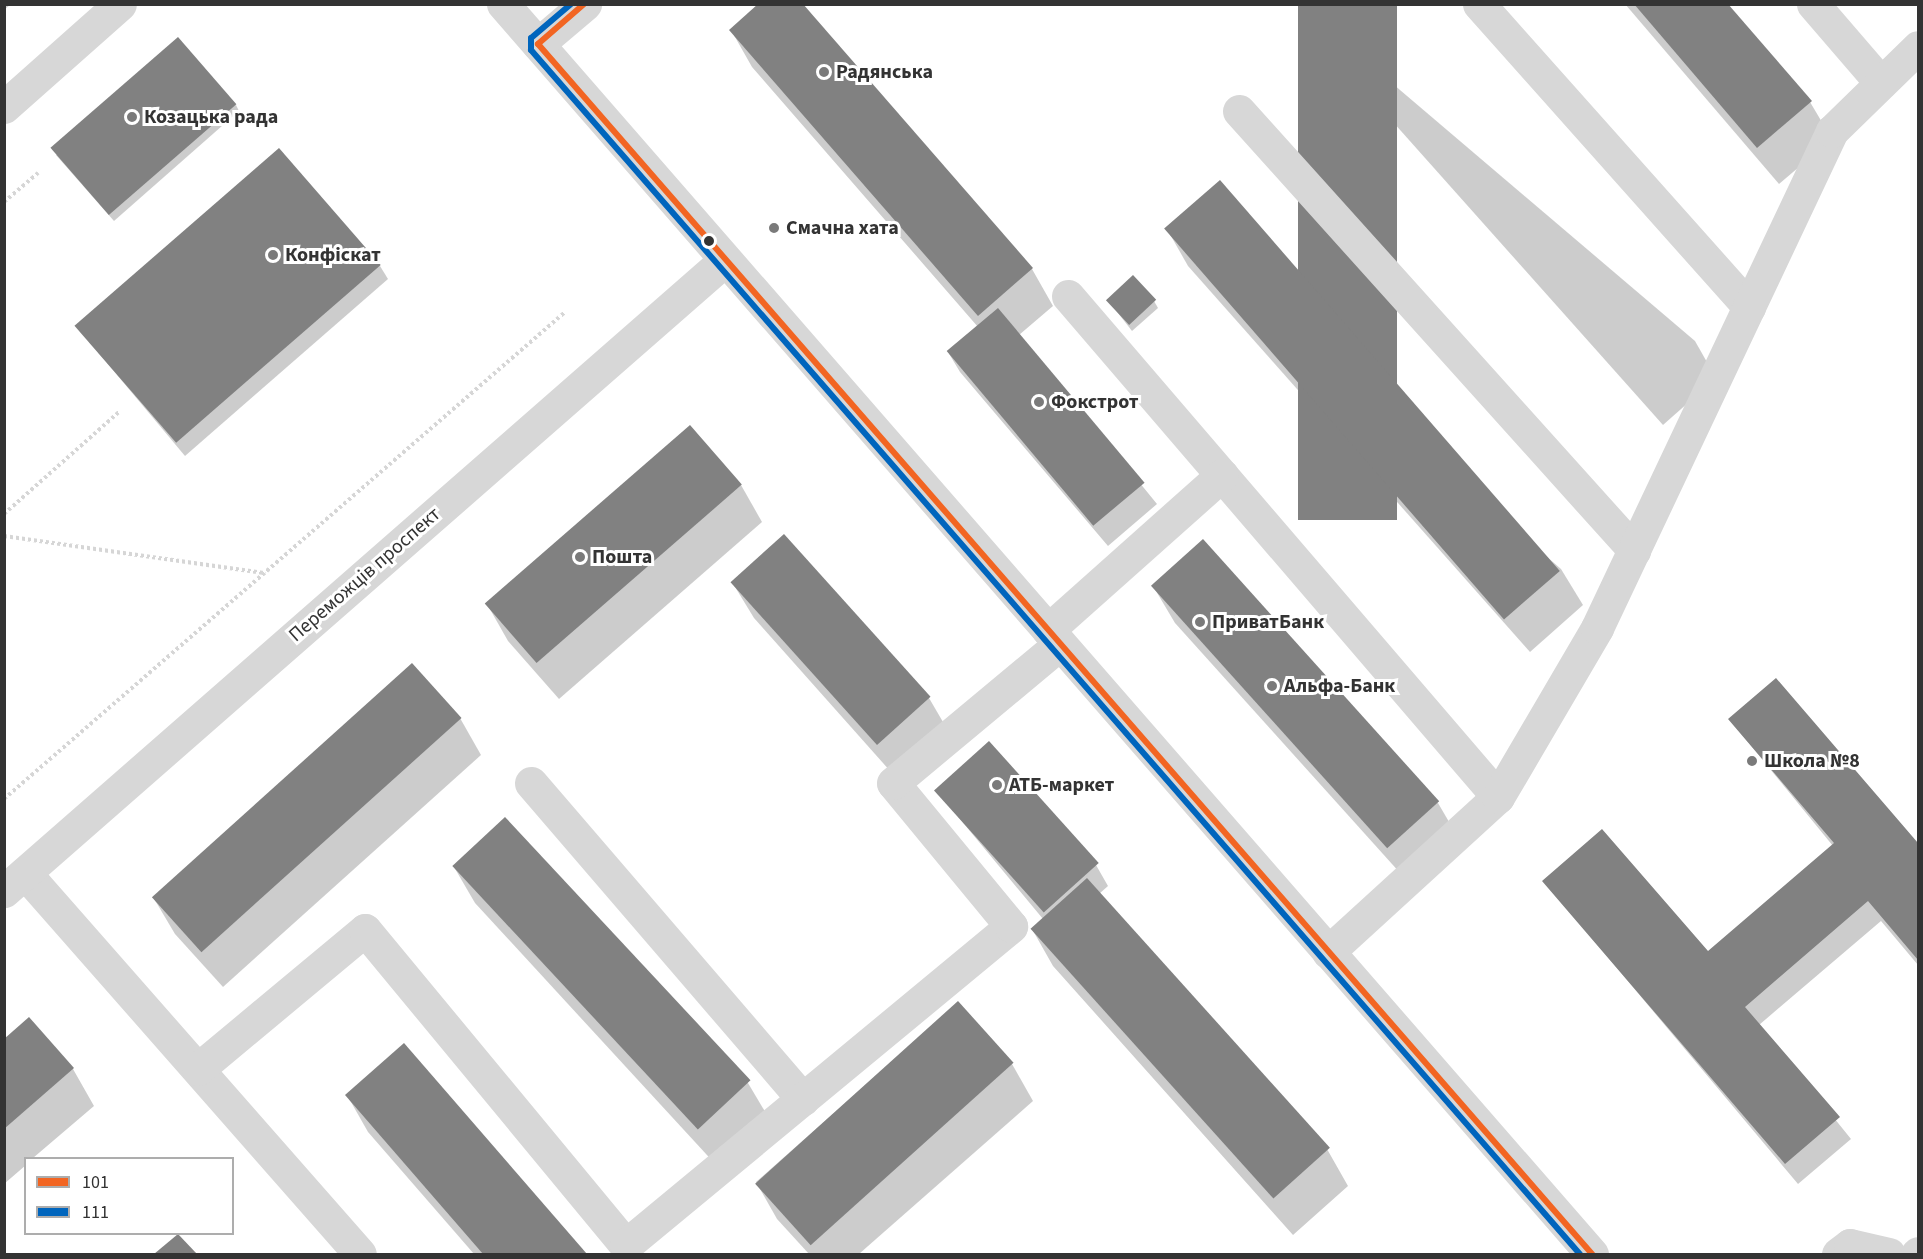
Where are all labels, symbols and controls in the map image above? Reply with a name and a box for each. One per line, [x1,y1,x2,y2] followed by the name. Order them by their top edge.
[836,60,933,84] place label: Радянська
[817,65,831,79] marker: Радянська
[144,105,278,129] place label: Козацька рада
[125,110,139,124] marker: Козацька рада
[786,216,899,240] place label: Смачна хата
[767,221,781,235] marker: Смачна хата
[703,235,715,247] unlabelled marker
[285,243,381,267] place label: Конфіскат
[266,248,280,262] marker: Конфіскат
[1051,390,1139,414] place label: Фокстрот
[1032,395,1046,409] marker: Фокстрот
[284,503,446,647] street label: Переможців проспект
[592,545,652,569] place label: Пошта
[573,550,587,564] marker: Пошта
[1212,610,1324,634] place label: ПриватБанк
[1193,615,1207,629] marker: ПриватБанк
[1284,674,1395,698] place label: Альфа-Банк
[1265,679,1279,693] marker: Альфа-Банк
[1764,749,1860,773] place label: Школа №8
[1745,754,1759,768] marker: Школа №8
[1009,773,1114,797] place label: АТБ-маркет
[990,778,1004,792] marker: АТБ-маркет
[24,1157,234,1235] legend
[82,1170,109,1195] text: 101
[82,1200,109,1225] text: 111

